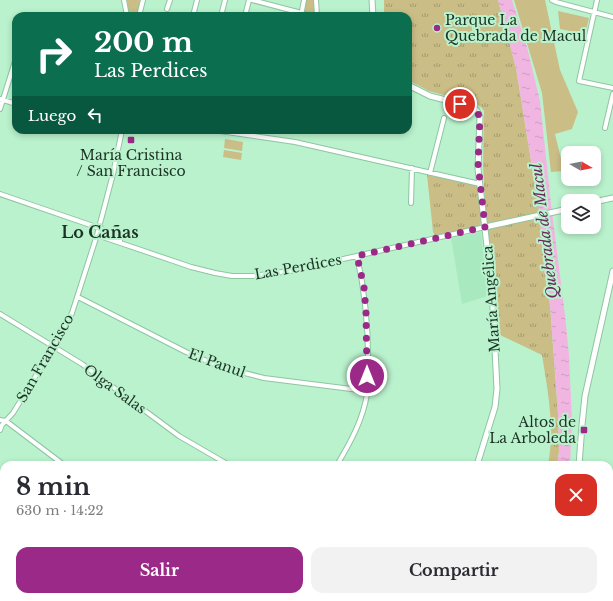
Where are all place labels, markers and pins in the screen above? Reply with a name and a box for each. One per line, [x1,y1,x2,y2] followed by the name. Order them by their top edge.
[445,11,587,45] place label: Parque La Quebrada de Macul
[432,23,442,33] marker: Parque La Quebrada de Macul
[443,87,477,121] pin
[126,135,136,145] marker: María Cristina / San Francisco
[76,146,186,180] place label: María Cristina / San Francisco
[489,413,576,447] place label: Altos de La Arboleda
[579,425,589,435] marker: Altos de La Arboleda

